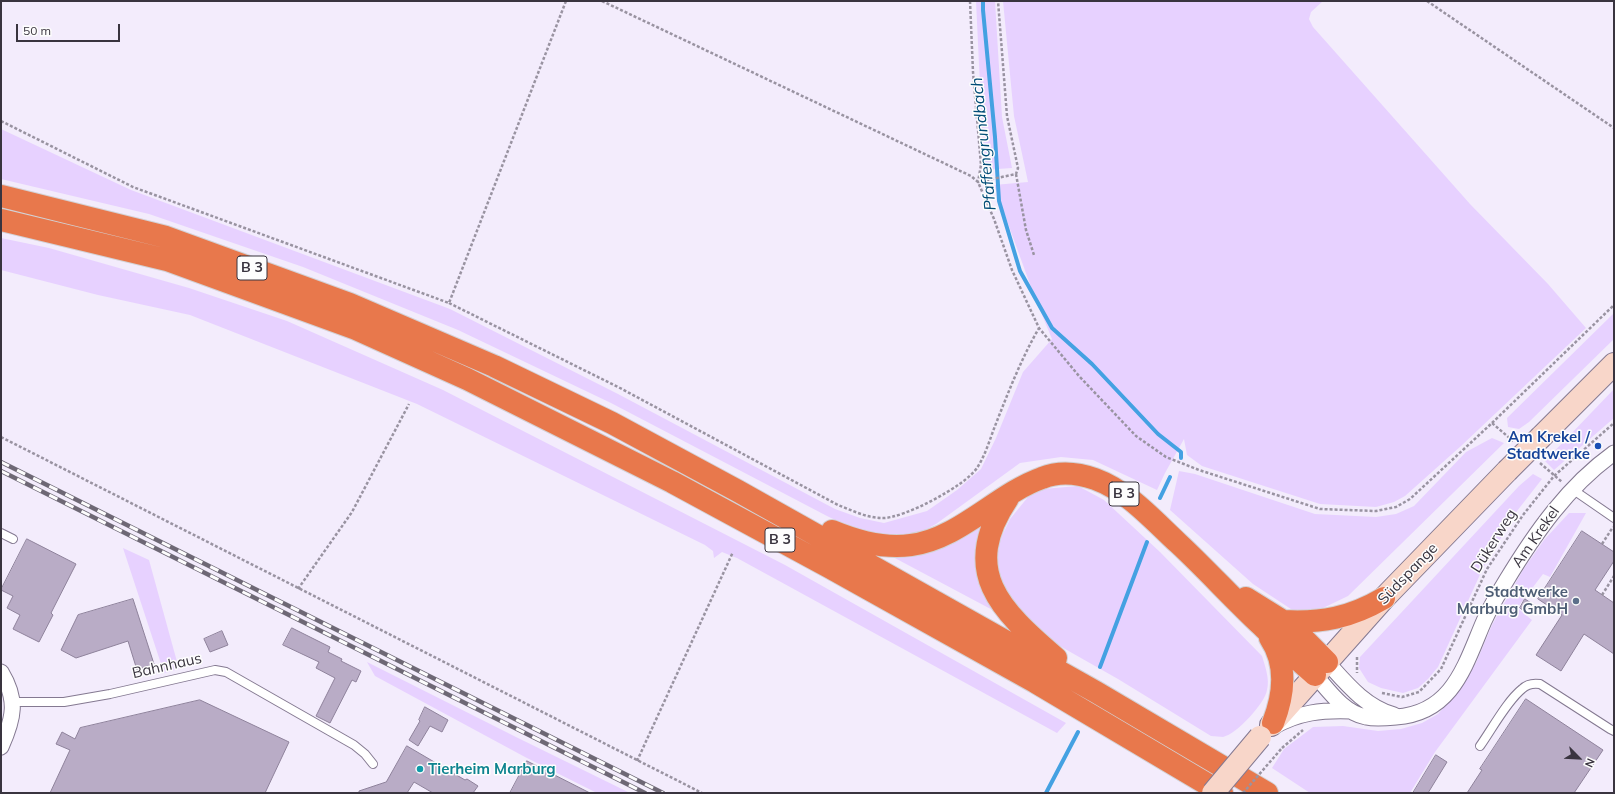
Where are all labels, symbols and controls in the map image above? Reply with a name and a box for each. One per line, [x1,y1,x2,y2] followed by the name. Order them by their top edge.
[18,16,122,42] scale bar
[23,23,51,38] text: 50 m
[967,76,1001,212] water label: Pfaffengrundbach
[237,256,267,280] road number: B 3
[1507,428,1590,463] place label: Am Krekel / Stadtwerke
[1593,441,1603,451] marker: Am Krekel / Stadtwerke
[1109,482,1139,506] road number: B 3
[1508,503,1564,571] street label: Am Krekel
[1467,506,1521,576] street label: Dükerweg
[765,528,795,552] road number: B 3
[1374,540,1442,608] street label: Südspange
[1457,583,1568,618] place label: Stadtwerke Marburg GmbH
[1571,596,1581,606] marker: Stadtwerke Marburg GmbH
[131,649,203,683] street label: Bahnhaus
[1559,738,1599,778] north arrow
[1582,756,1598,770] text: N
[428,760,556,778] place label: Tierheim Marburg
[415,764,425,774] marker: Tierheim Marburg

